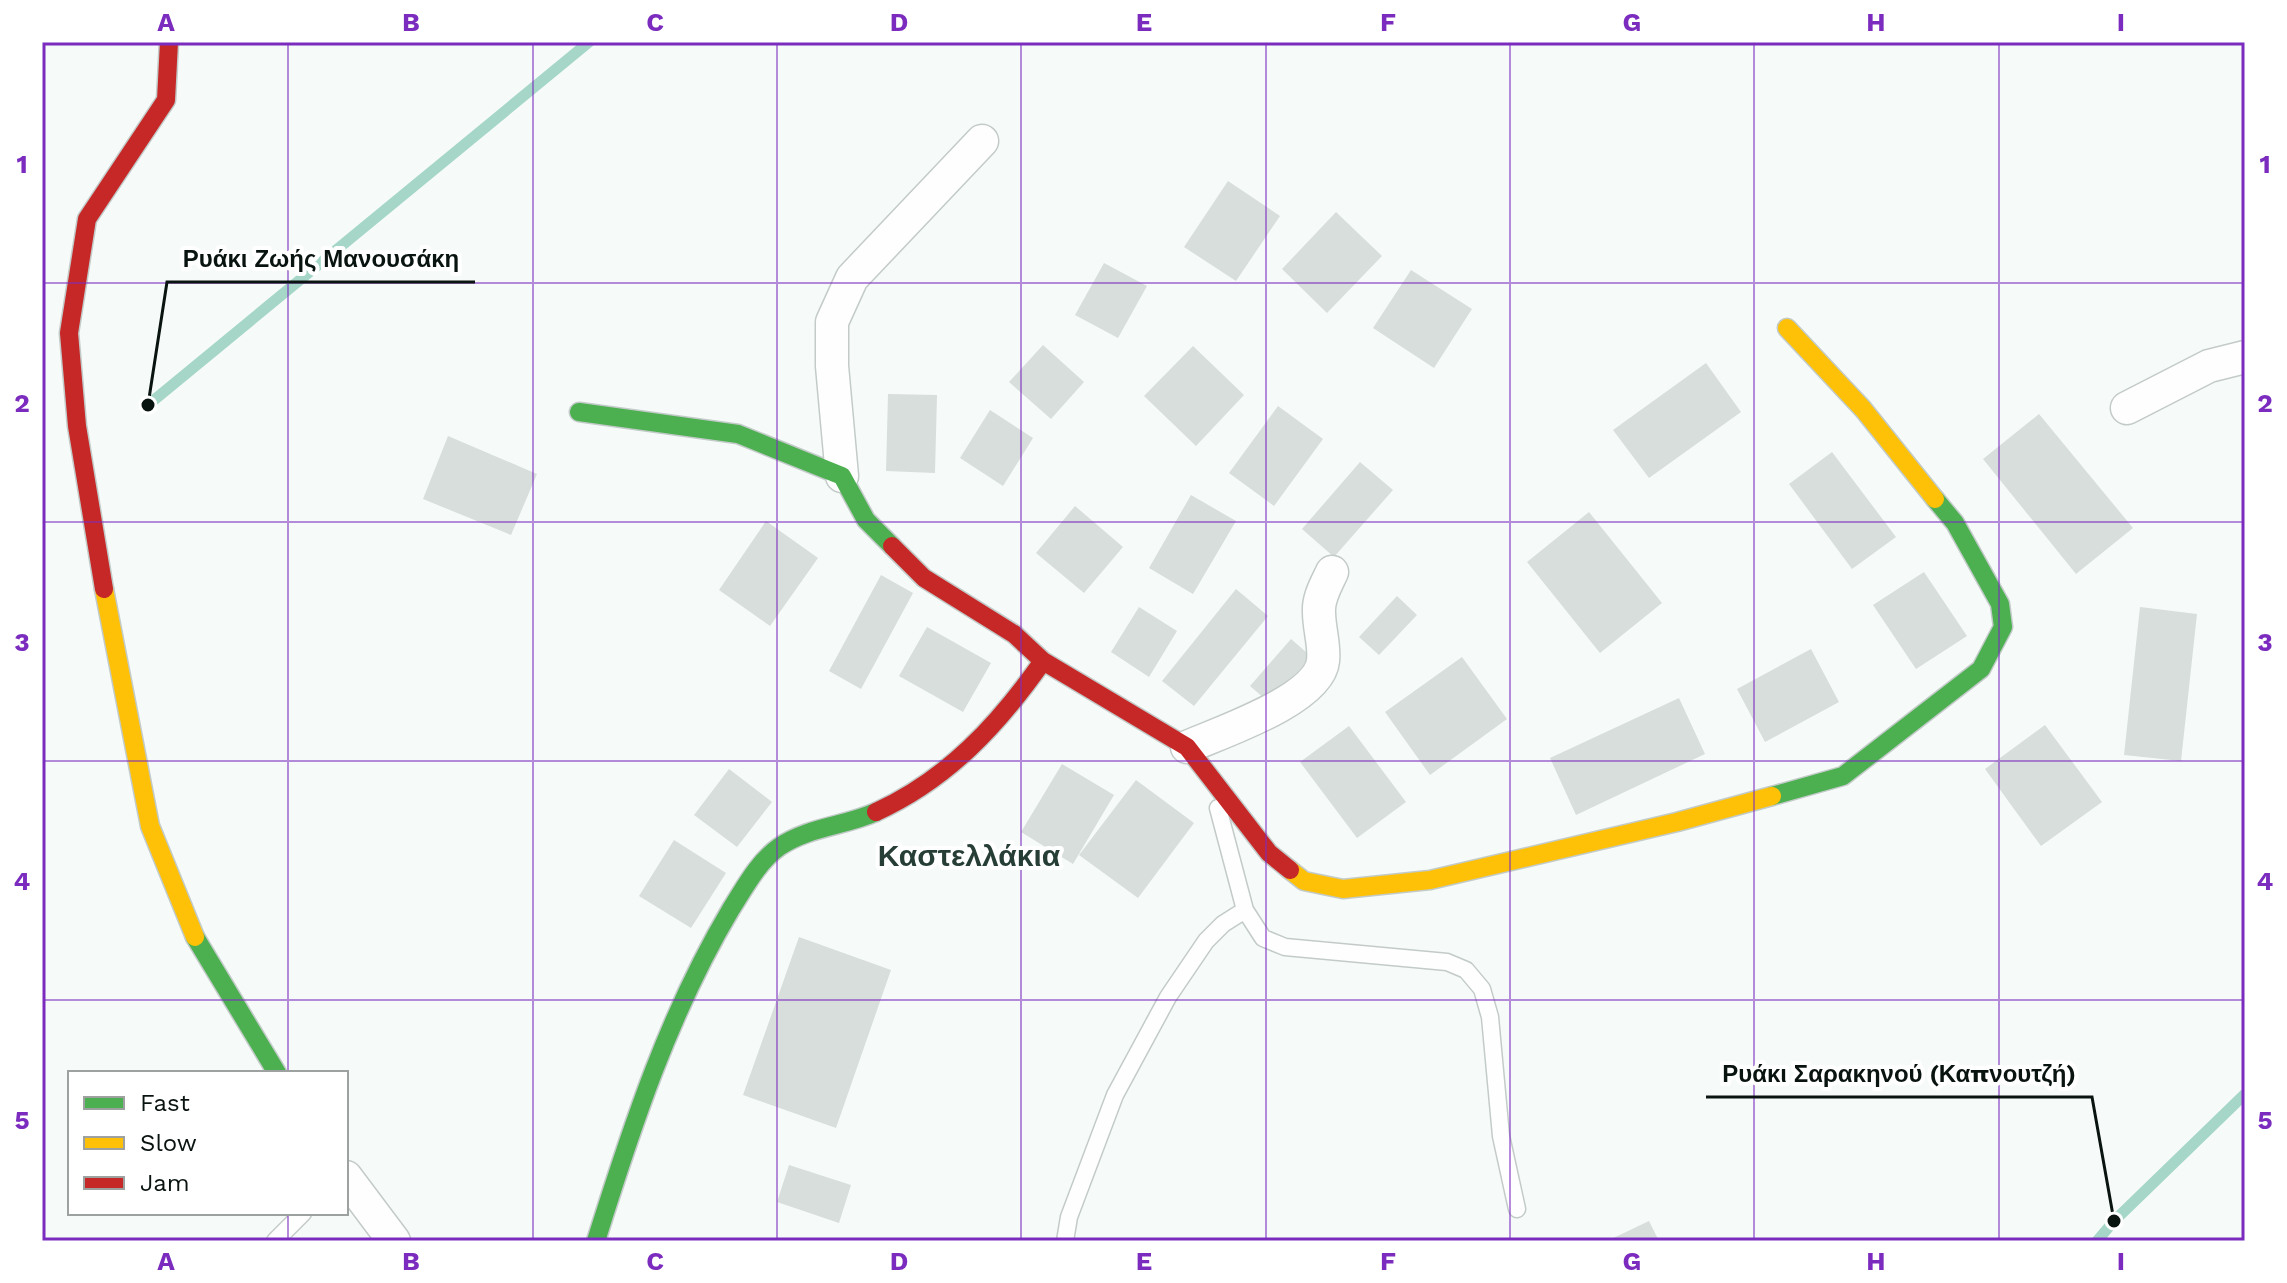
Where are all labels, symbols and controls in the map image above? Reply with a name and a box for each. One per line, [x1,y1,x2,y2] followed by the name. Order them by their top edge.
[157,7,175,37] text: A
[402,7,420,37] text: B
[646,7,664,37] text: C
[890,7,908,37] text: D
[1136,7,1152,37] text: E
[1380,7,1396,37] text: F
[1623,7,1641,37] text: G
[1866,7,1886,37] text: H
[2117,7,2125,37] text: I
[16,149,28,179] text: 1
[2259,149,2271,179] text: 1
[167,234,475,282] callout: Ρυάκι Ζωής Μανουσάκη
[183,245,459,273] text: Ρυάκι Ζωής Μανουσάκη
[14,388,30,418] text: 2
[2257,388,2273,418] text: 2
[14,627,30,657] text: 3
[2257,627,2273,657] text: 3
[878,838,1061,873] district label: Καστελλάκια
[14,866,31,896] text: 4
[2257,866,2274,896] text: 4
[1706,1049,2092,1097] callout: Ρυάκι Σαρακηνού (Καπνουτζή)
[1722,1060,2076,1088] text: Ρυάκι Σαρακηνού (Καπνουτζή)
[68,1071,348,1215] legend
[140,1089,190,1117] text: Fast
[14,1105,30,1135] text: 5
[2257,1105,2273,1135] text: 5
[140,1129,197,1157] text: Slow
[140,1169,190,1197] text: Jam
[157,1246,175,1276] text: A
[402,1246,420,1276] text: B
[646,1246,664,1276] text: C
[890,1246,908,1276] text: D
[1136,1246,1152,1276] text: E
[1380,1246,1396,1276] text: F
[1623,1246,1641,1276] text: G
[1866,1246,1886,1276] text: H
[2117,1246,2125,1276] text: I

